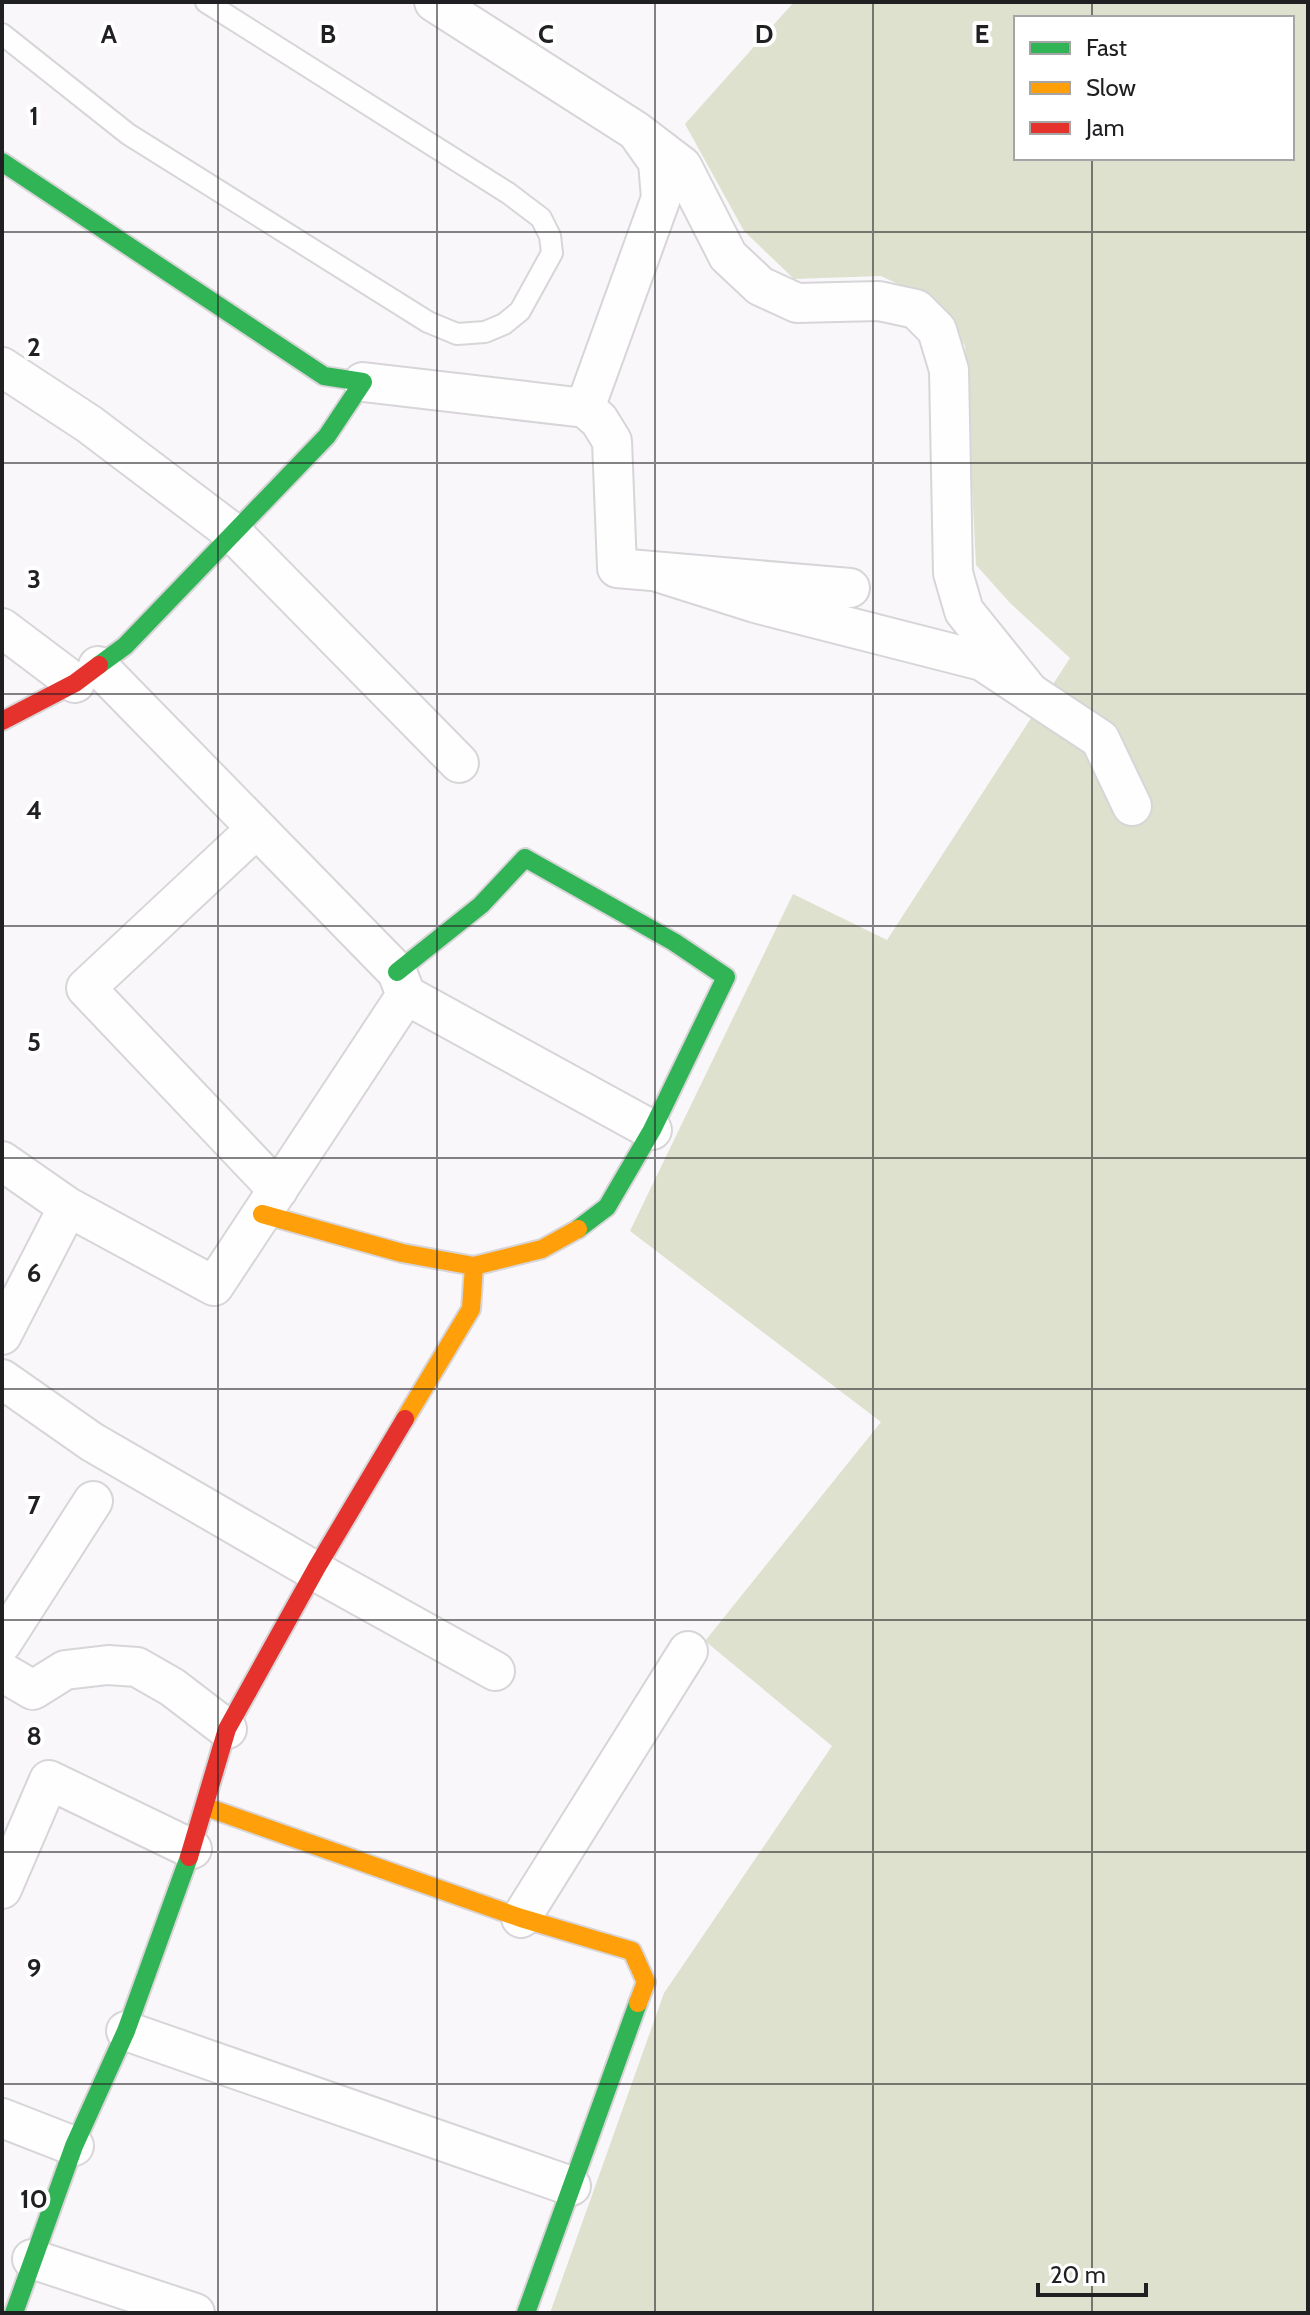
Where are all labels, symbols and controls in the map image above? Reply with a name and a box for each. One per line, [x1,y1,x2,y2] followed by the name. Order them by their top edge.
[1014,16,1294,160] legend
[101,18,118,50] text: A
[320,18,336,50] text: B
[538,18,554,50] text: C
[755,18,773,50] text: D
[975,18,989,50] text: E
[1086,33,1127,62] text: Fast
[1086,73,1136,102] text: Slow
[29,100,39,132] text: 1
[1085,113,1124,142] text: Jam
[27,331,41,363] text: 2
[27,563,41,595] text: 3
[26,794,42,826] text: 4
[27,1026,41,1058] text: 5
[27,1257,41,1289] text: 6
[27,1489,41,1521] text: 7
[26,1720,42,1752] text: 8
[27,1952,41,1984] text: 9
[20,2183,48,2215] text: 10
[1038,2247,1146,2297] scale bar
[1050,2260,1106,2289] text: 20 m

